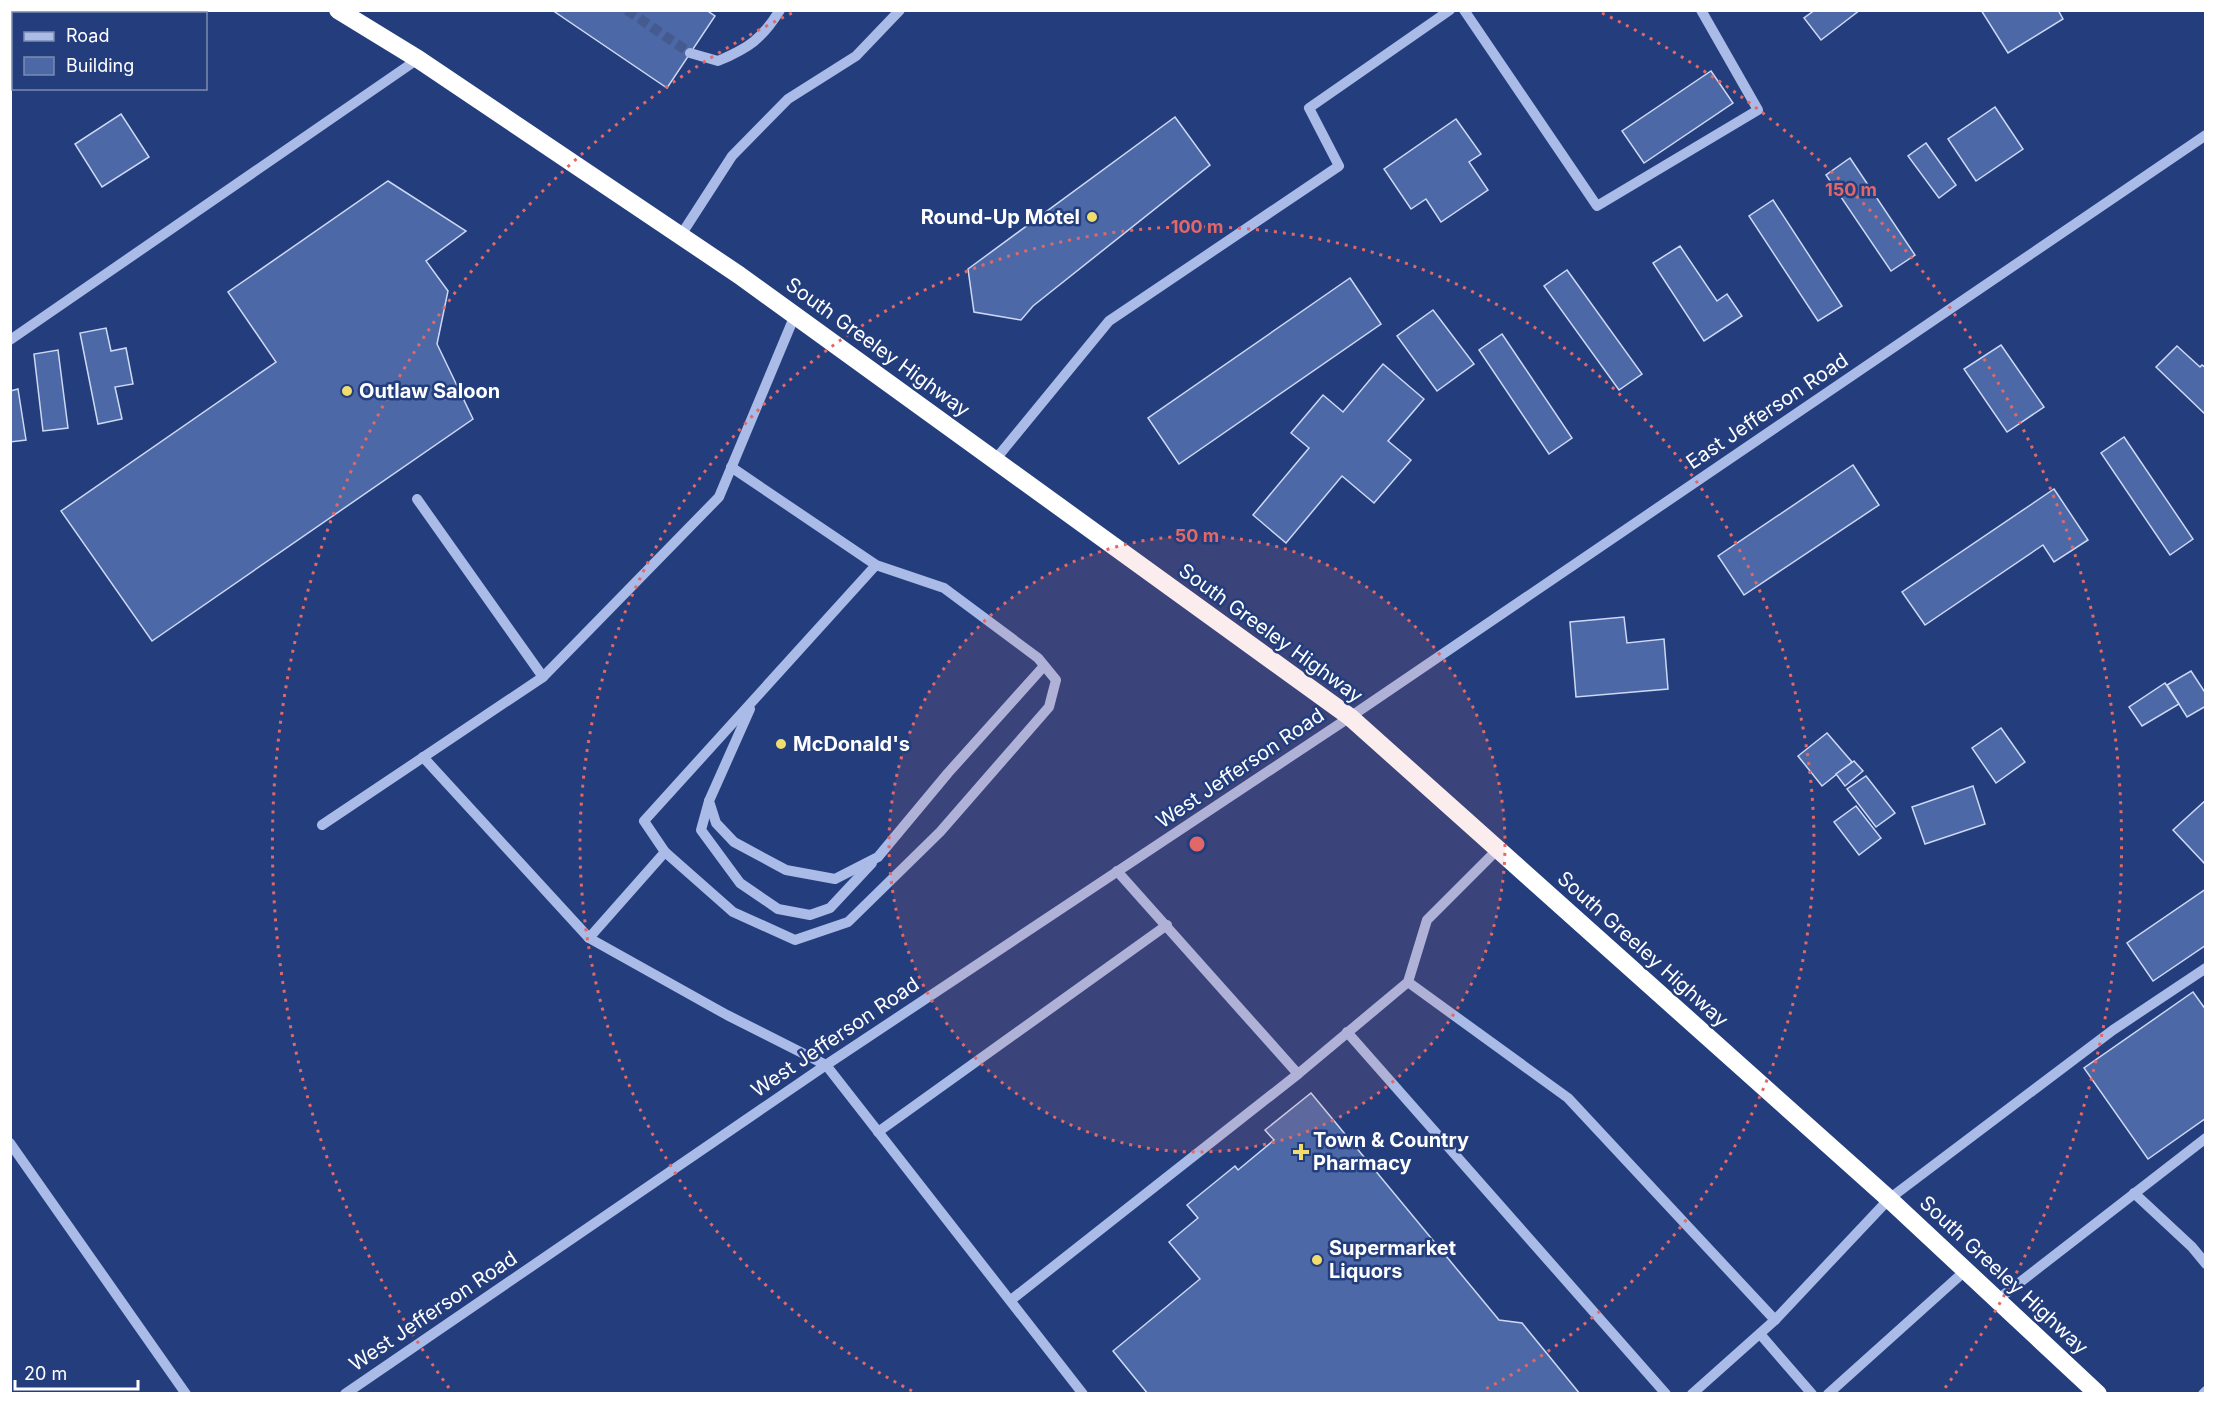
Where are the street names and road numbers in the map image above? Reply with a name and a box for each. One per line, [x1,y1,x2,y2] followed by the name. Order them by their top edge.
[781,272,975,422] street label: South Greeley Highway
[1682,348,1852,474] street label: East Jefferson Road
[1174,558,1368,708] street label: South Greeley Highway
[1152,703,1328,833] street label: West Jefferson Road
[1553,866,1733,1032] street label: South Greeley Highway
[747,972,923,1102] street label: West Jefferson Road
[1915,1191,2093,1359] street label: South Greeley Highway
[345,1246,521,1376] street label: West Jefferson Road

